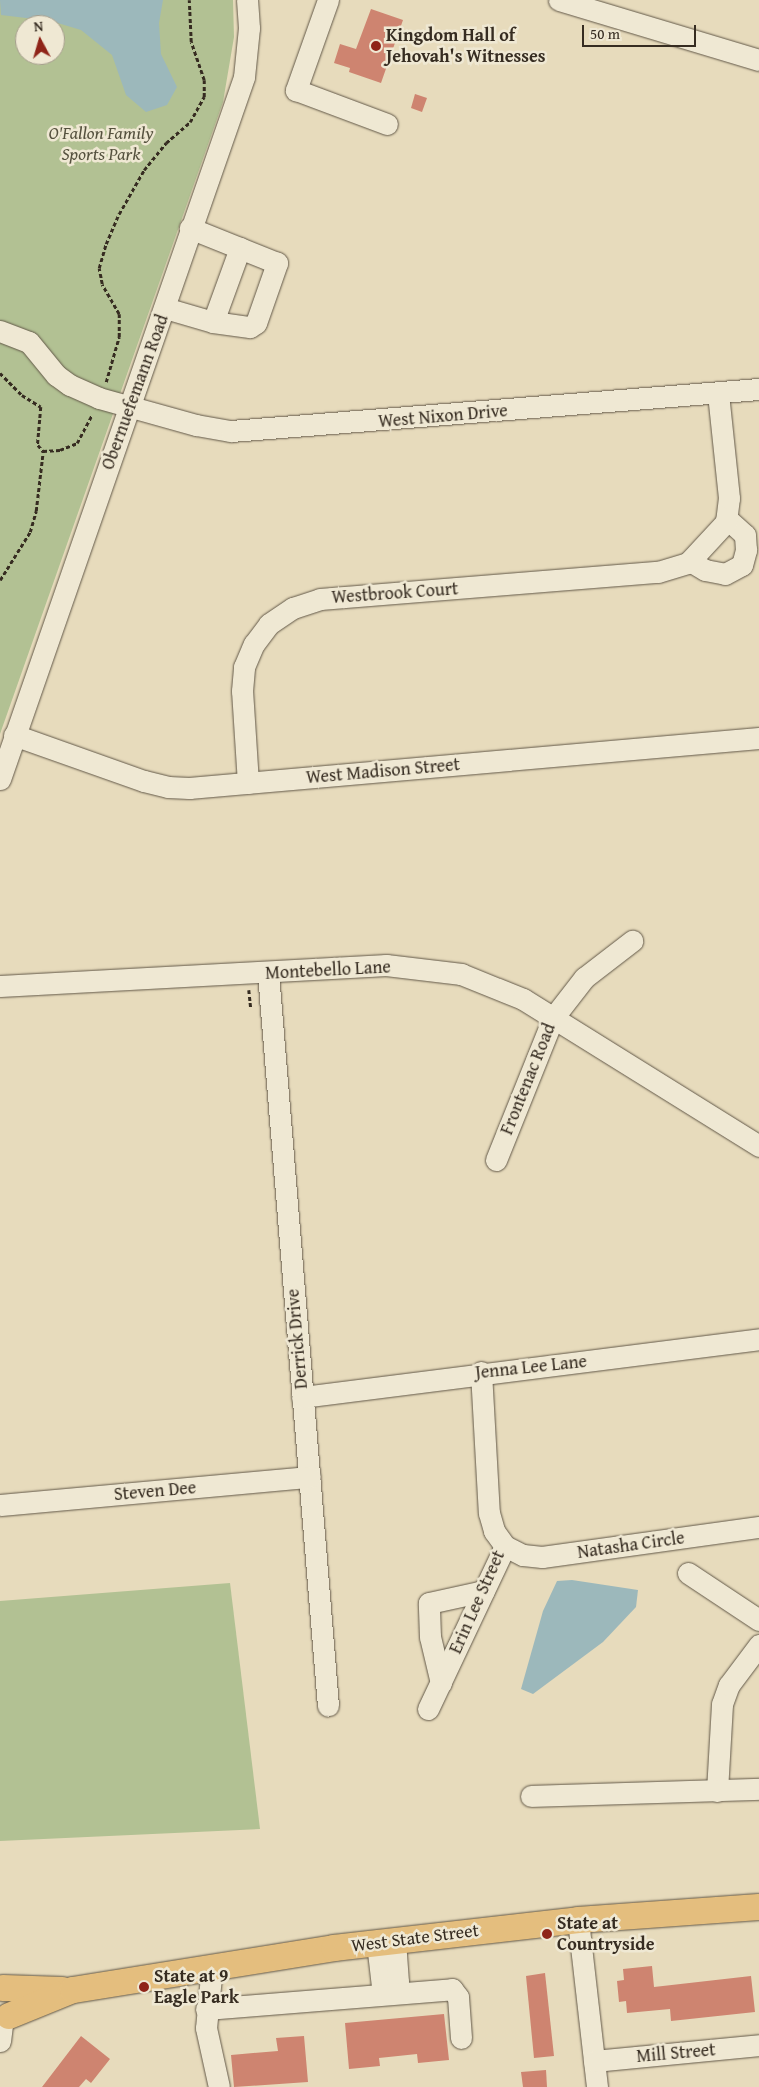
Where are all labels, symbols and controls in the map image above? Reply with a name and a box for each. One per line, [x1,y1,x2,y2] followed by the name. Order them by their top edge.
[15,15,65,65] north arrow
[584,15,698,47] scale bar
[33,16,44,37] text: N
[590,23,620,44] text: 50 m
[386,25,546,68] place label: Kingdom Hall of Jehovah's Witnesses
[370,40,382,52] marker: Kingdom Hall of Jehovah's Witnesses
[49,123,153,166] park label: O'Fallon Family Sports Park
[97,311,173,473] street label: Obernuefemann Road
[377,400,509,432] street label: West Nixon Drive
[331,578,459,608] street label: Westbrook Court
[305,754,461,788] street label: West Madison Street
[265,956,391,984] street label: Montebello Lane
[496,1020,560,1138] street label: Frontenac Road
[282,1288,312,1390] street label: Derrick Drive
[474,1350,588,1384] street label: Jenna Lee Lane
[113,1477,197,1505] street label: Steven Dee
[576,1527,686,1563] street label: Natasha Circle
[445,1547,509,1657] street label: Erin Lee Street
[557,1913,655,1956] place label: State at Countryside
[350,1919,480,1957] street label: West State Street
[541,1928,553,1940] marker: State at Countryside
[154,1966,239,2008] place label: State at 9 Eagle Park
[138,1981,150,1993] marker: State at 9 Eagle Park
[636,2039,716,2067] street label: Mill Street

